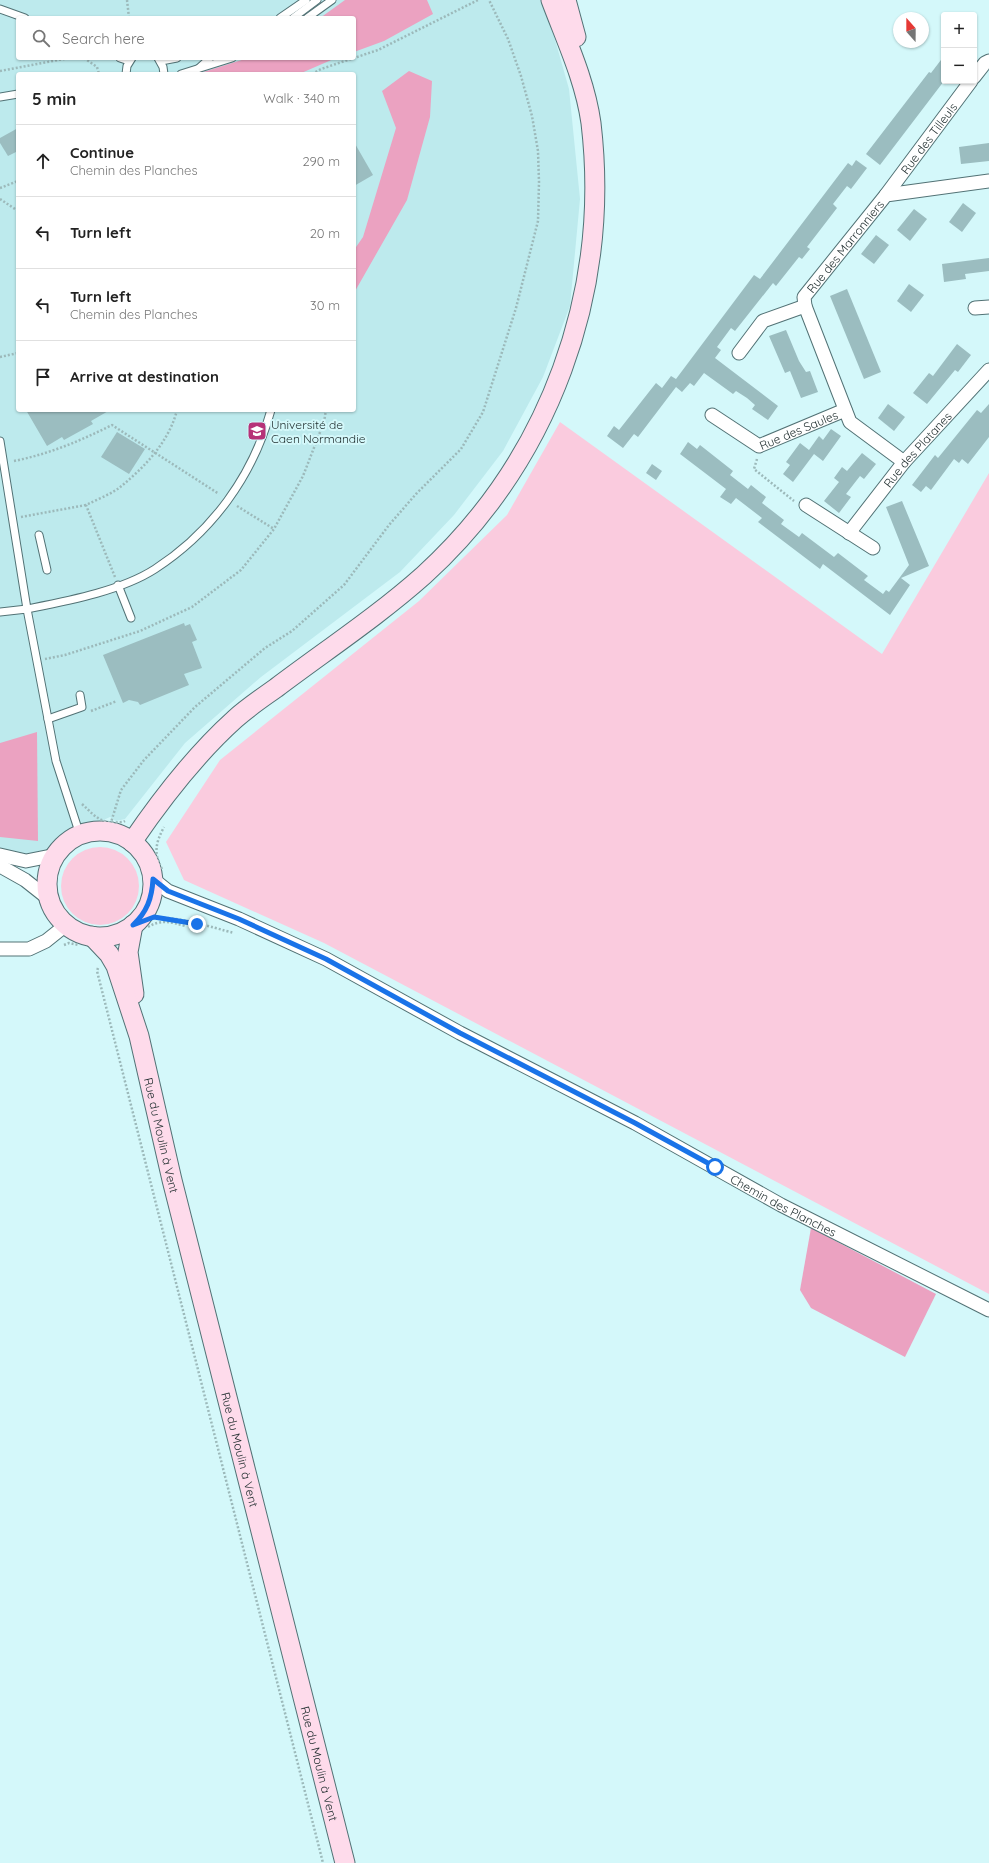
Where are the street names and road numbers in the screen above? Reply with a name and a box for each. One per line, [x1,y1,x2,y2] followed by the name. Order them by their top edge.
[897,99,960,177] street label: Rue des Tilleuls
[803,196,887,296] street label: Rue des Marronniers
[757,406,840,453] street label: Rue des Saules
[880,408,955,490] street label: Rue des Platanes
[141,1076,182,1194] street label: Rue du Moulin à Vent
[728,1171,839,1239] street label: Chemin des Planches
[218,1390,262,1508] street label: Rue du Moulin à Vent
[298,1704,342,1823] street label: Rue du Moulin à Vent

